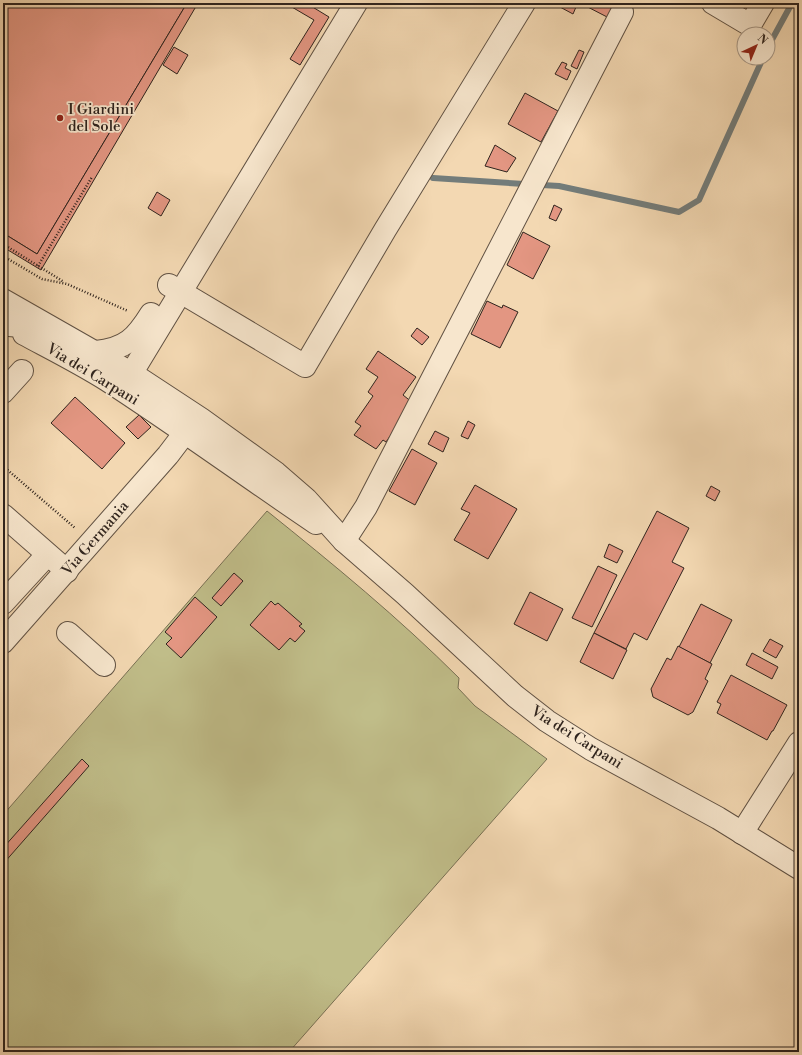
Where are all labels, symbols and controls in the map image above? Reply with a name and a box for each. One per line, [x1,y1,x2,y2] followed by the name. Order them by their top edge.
[736,26,776,66] north arrow
[754,31,770,48] text: N
[68,100,134,136] place label: I Giardini del Sole
[55,113,65,123] marker: I Giardini del Sole
[42,339,142,410] street label: Via dei Carpani
[57,497,133,580] street label: Via Germania
[527,701,626,773] street label: Via dei Carpani

